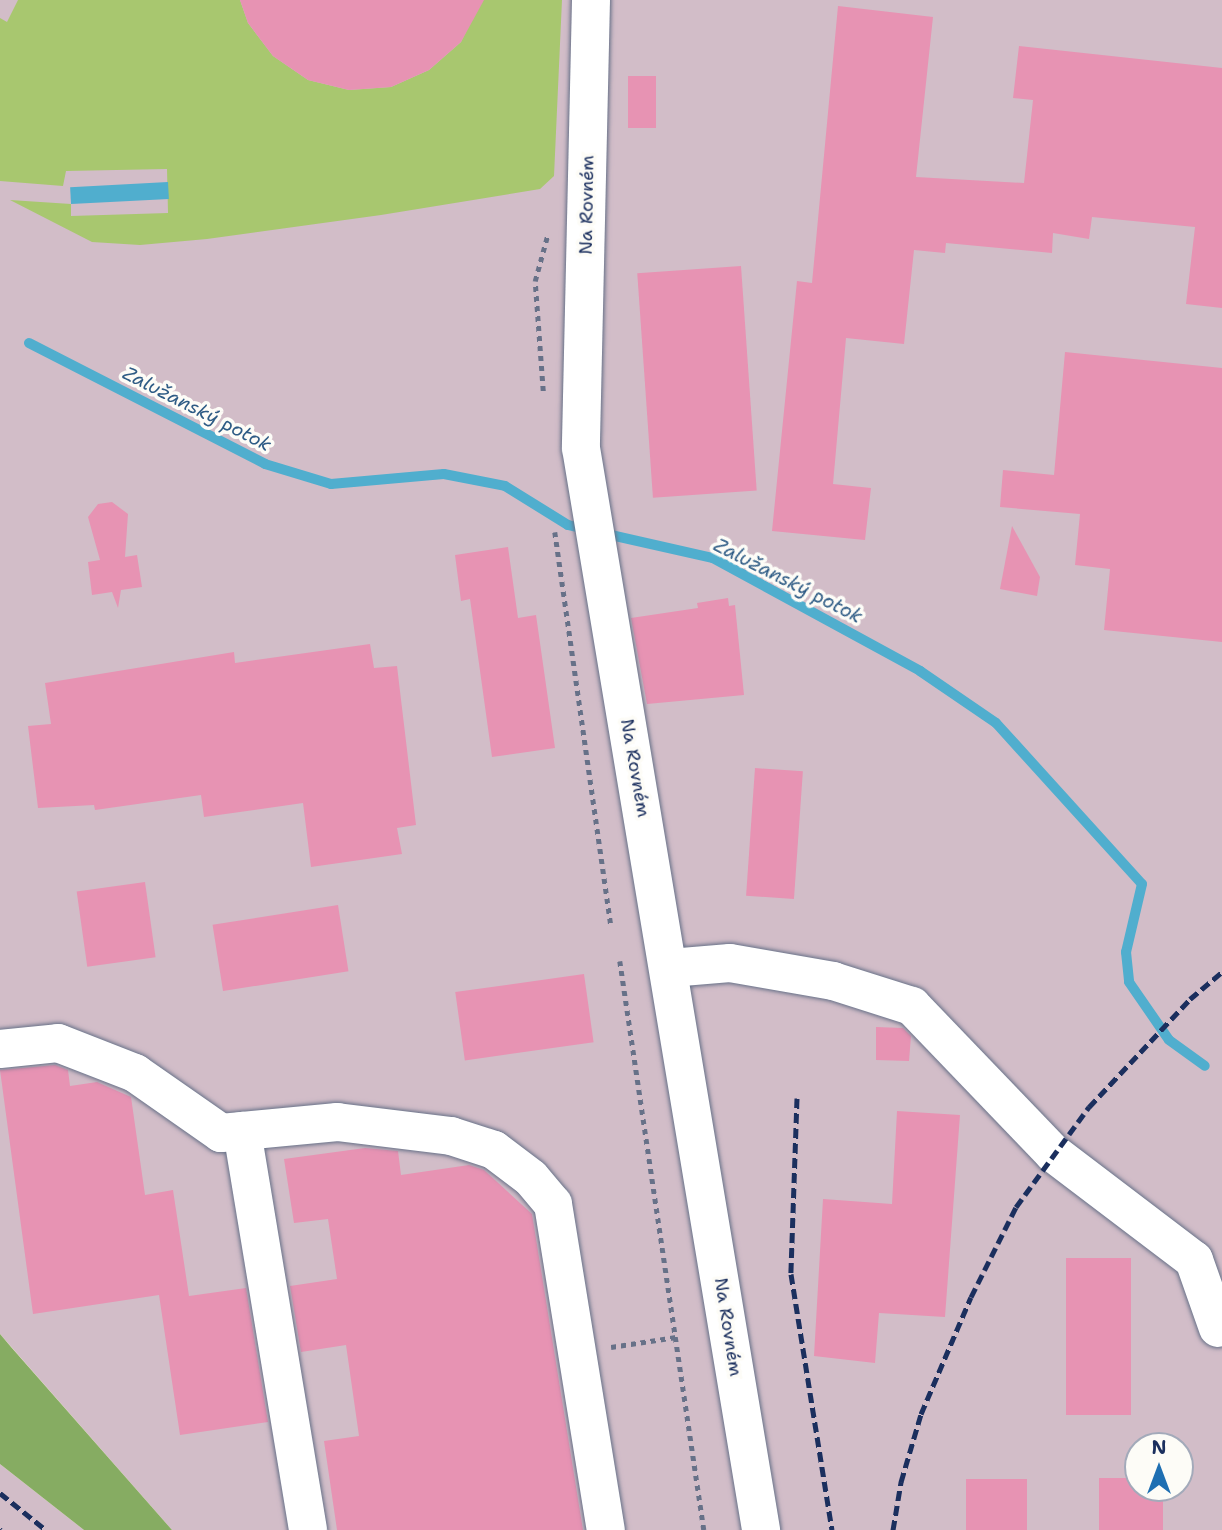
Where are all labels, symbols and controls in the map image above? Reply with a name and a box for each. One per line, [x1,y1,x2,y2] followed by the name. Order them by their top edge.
[575,155,599,255] street label: Na Rovném
[119,362,275,456] water label: Zalužanský potok
[710,534,866,628] water label: Zalužanský potok
[616,717,654,819] street label: Na Rovném
[710,1276,746,1378] street label: Na Rovném
[1124,1432,1194,1502] north arrow
[1151,1435,1167,1460] text: N

